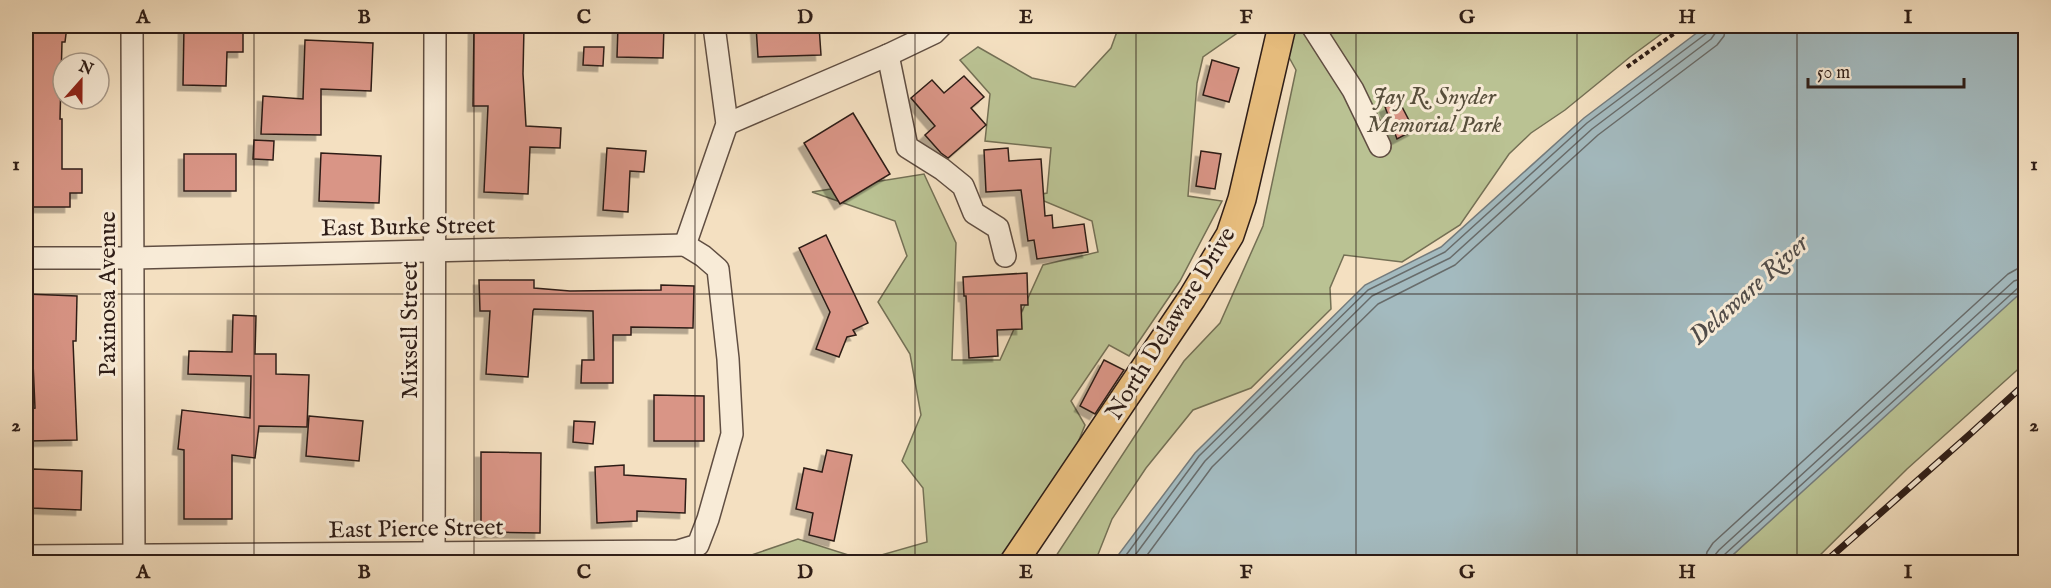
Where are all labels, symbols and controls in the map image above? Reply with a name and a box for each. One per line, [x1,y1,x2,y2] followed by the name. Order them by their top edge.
[135,5,151,30] text: A
[357,5,371,30] text: B
[577,5,591,30] text: C
[797,5,813,30] text: D
[1019,5,1033,30] text: E
[1240,5,1253,30] text: F
[1459,5,1476,30] text: G
[1678,5,1696,30] text: H
[1904,5,1913,30] text: I
[51,51,111,111] north arrow
[1808,51,1964,89] scale bar
[75,57,96,81] text: N
[1817,62,1850,85] text: 50 m
[1366,82,1502,141] park label: Jay R. Snyder Memorial Park
[12,152,20,177] text: 1
[2030,152,2038,177] text: 1
[321,210,496,245] street label: East Burke Street
[93,211,124,377] street label: Paxinosa Avenue
[1099,221,1243,426] street label: North Delaware Drive
[1682,227,1817,353] water label: Delaware River
[395,261,426,399] street label: Mixsell Street
[11,413,21,438] text: 2
[2029,413,2039,438] text: 2
[328,512,504,547] street label: East Pierce Street
[135,560,151,585] text: A
[357,560,371,585] text: B
[577,560,591,585] text: C
[797,560,813,585] text: D
[1019,560,1033,585] text: E
[1240,560,1253,585] text: F
[1459,560,1476,585] text: G
[1678,560,1696,585] text: H
[1904,560,1913,585] text: I

